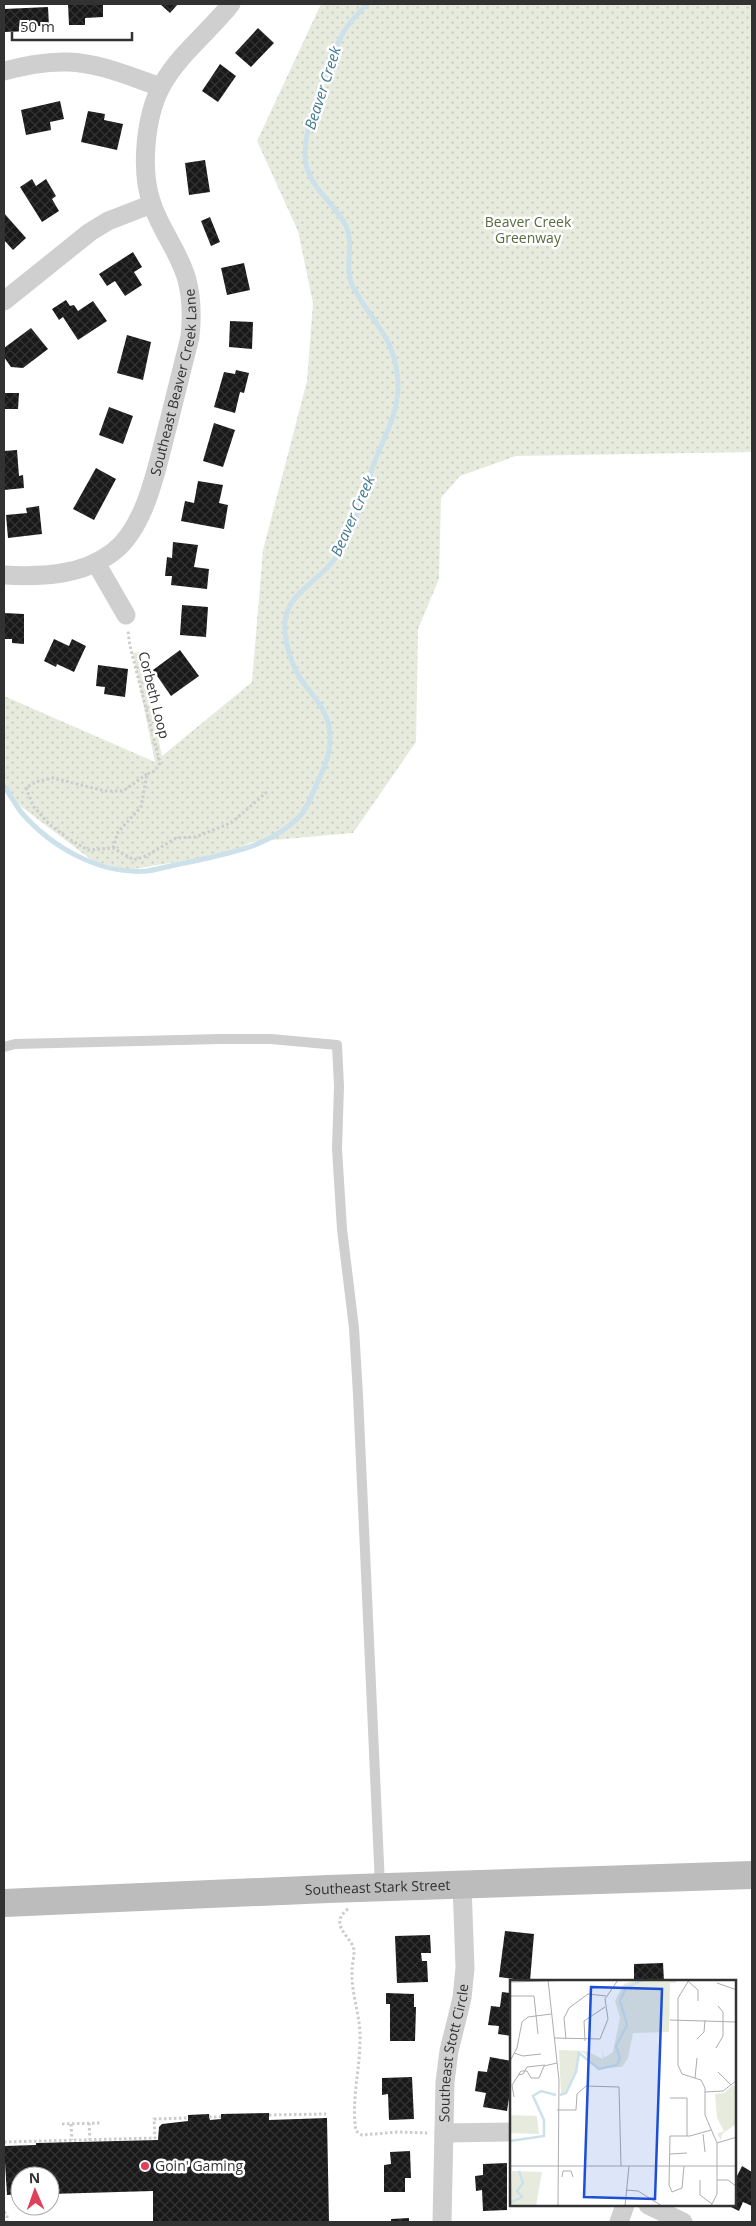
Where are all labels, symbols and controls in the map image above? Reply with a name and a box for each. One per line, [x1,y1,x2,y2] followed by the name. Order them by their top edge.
[12,10,132,42] scale bar
[20,16,55,36] text: 50 m
[299,43,345,132] water label: Beaver Creek
[485,212,572,247] park label: Beaver Creek Greenway
[145,287,200,478] street label: Southeast Beaver Creek Lane
[325,472,379,559] water label: Beaver Creek
[134,649,175,741] street label: Corbeth Loop
[304,1875,451,1899] street label: Southeast Stark Street
[510,1980,736,2206] inset map
[434,1983,472,2122] street label: Southeast Stott Circle
[155,2156,243,2175] place label: Goin' Gaming
[139,2160,151,2172] marker: Goin' Gaming
[10,2166,60,2216] north arrow
[29,2168,41,2187] text: N

